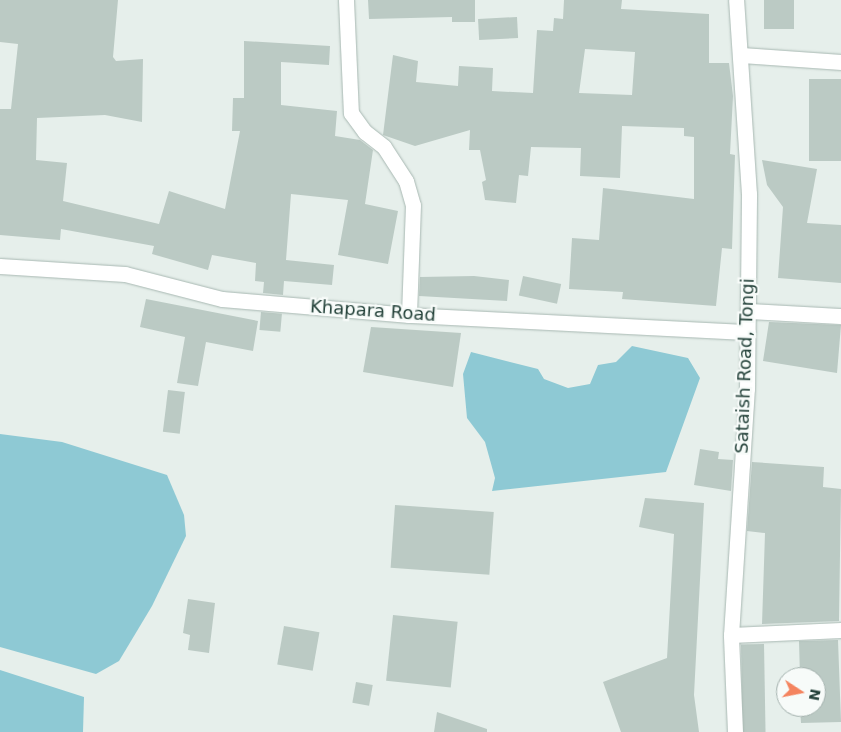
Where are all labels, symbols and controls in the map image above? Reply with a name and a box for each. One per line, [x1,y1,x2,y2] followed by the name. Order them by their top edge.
[731,278,759,454] street label: Sataish Road, Tongi
[309,296,437,326] street label: Khapara Road
[776,667,826,717] north arrow
[806,687,824,702] text: N

